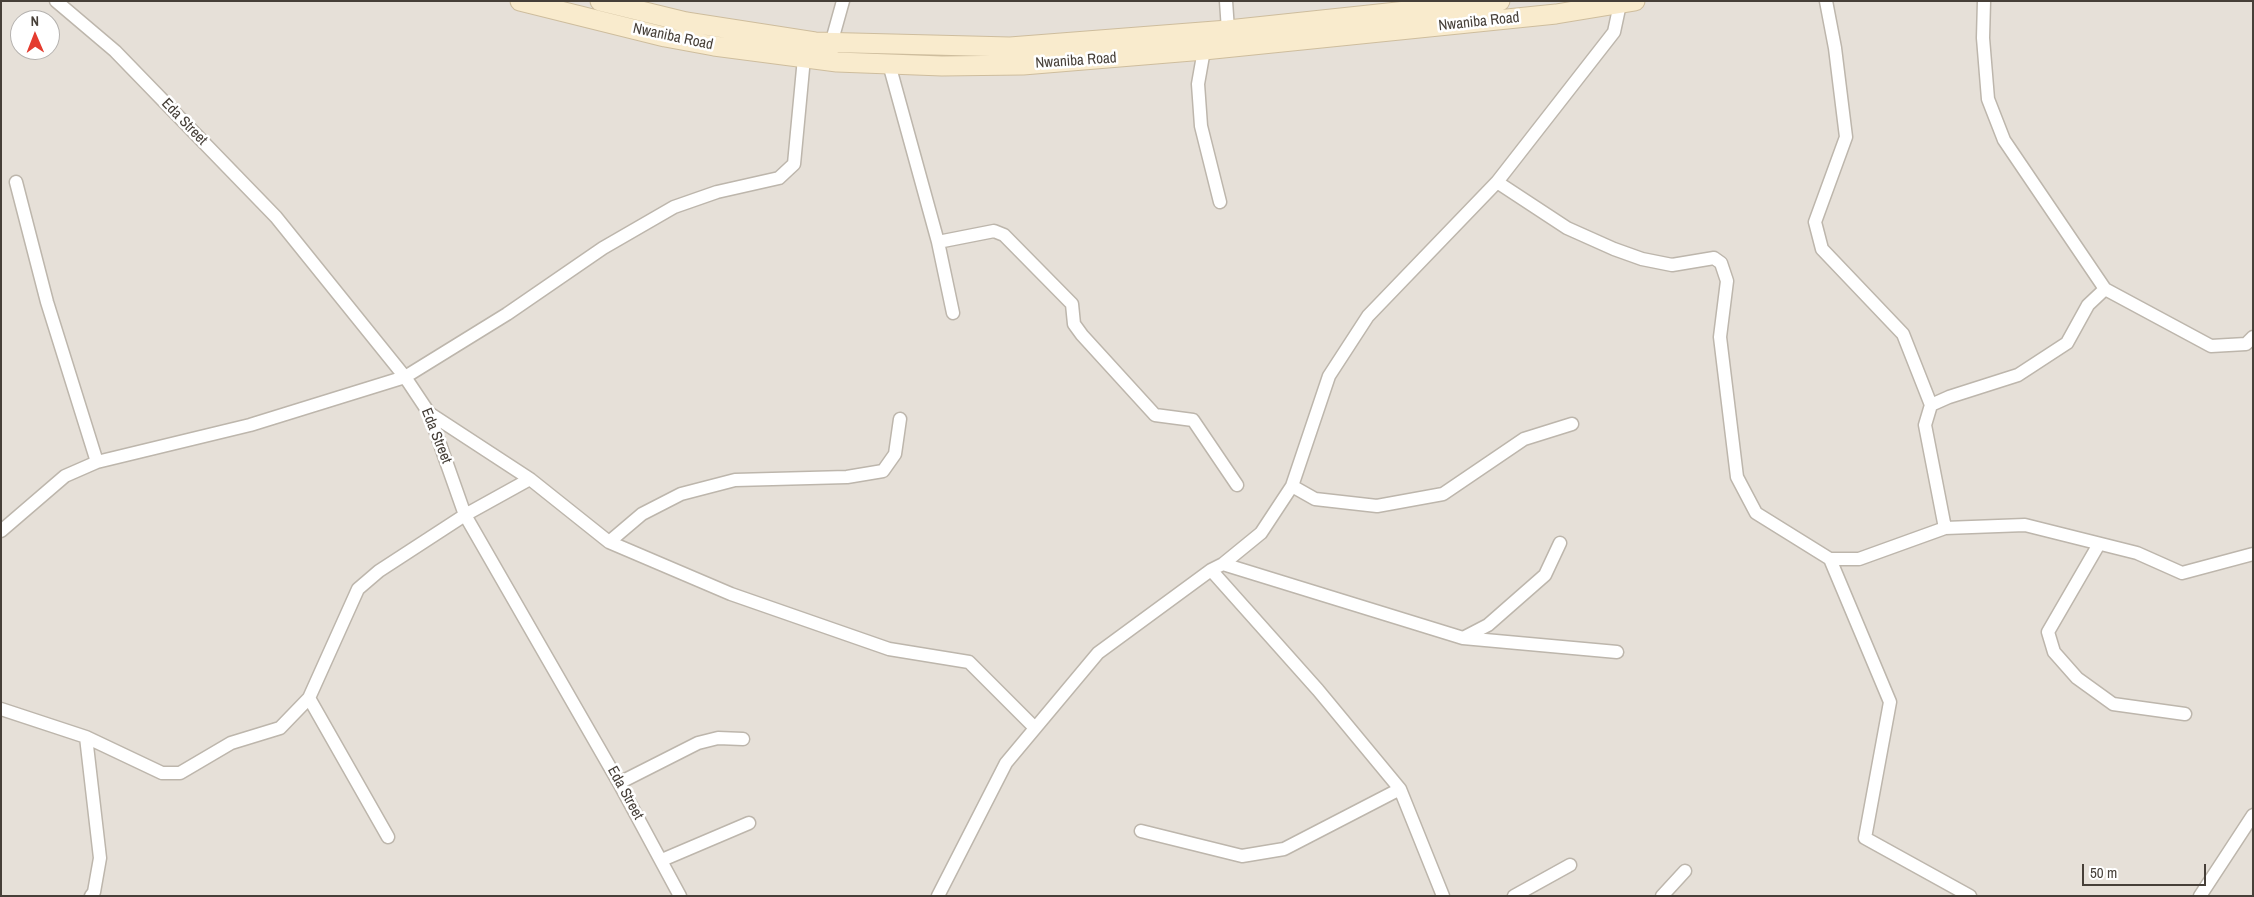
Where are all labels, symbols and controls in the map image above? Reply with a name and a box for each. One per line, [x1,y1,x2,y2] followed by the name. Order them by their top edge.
[1438,9,1520,35] street label: Nwaniba Road
[10,10,60,60] north arrow
[30,12,39,30] text: N
[631,20,715,54] street label: Nwaniba Road
[1035,49,1117,73] street label: Nwaniba Road
[157,95,211,149] street label: Eda Street
[417,406,455,466] street label: Eda Street
[603,763,647,823] street label: Eda Street
[2084,854,2208,886] scale bar
[2090,862,2117,883] text: 50 m

